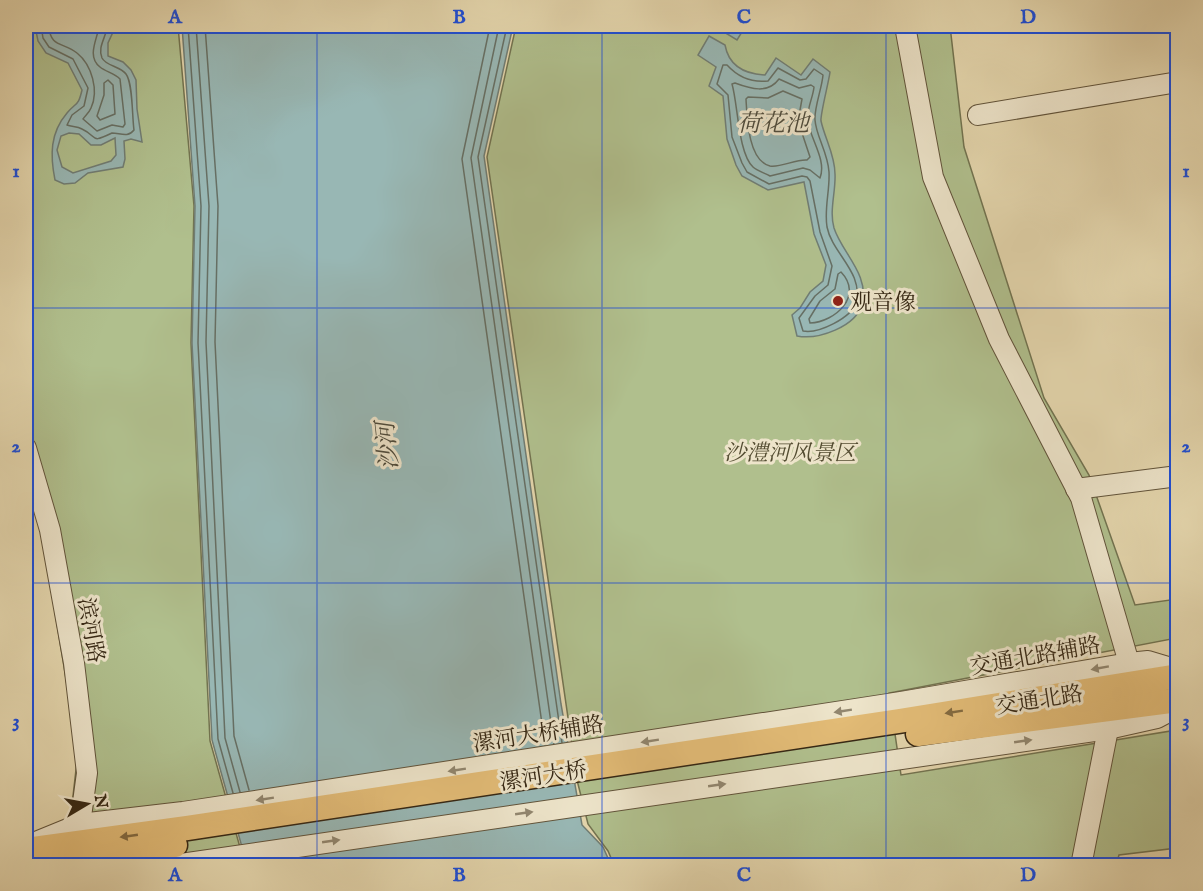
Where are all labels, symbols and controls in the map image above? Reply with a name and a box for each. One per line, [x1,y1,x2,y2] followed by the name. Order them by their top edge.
[167,5,183,30] text: A
[452,5,466,30] text: B
[737,5,751,30] text: C
[1020,5,1036,30] text: D
[737,109,812,140] water label: 荷花池
[12,159,20,184] text: 1
[1182,159,1190,184] text: 1
[850,289,916,317] place label: 观音像
[831,294,845,308] marker: 观音像
[370,416,406,471] water label: 沙河
[11,434,21,459] text: 2
[1181,434,1191,459] text: 2
[724,440,859,468] park label: 沙澧河风景区
[71,595,110,665] street label: 滨河路
[968,632,1103,682] street label: 交通北路辅路
[1090,664,1109,673] one-way arrow
[994,680,1085,722] street label: 交通北路
[833,707,852,716] one-way arrow
[944,708,963,717] one-way arrow
[12,709,20,734] text: 3
[1182,709,1190,734] text: 3
[471,711,606,759] street label: 漯河大桥辅路
[641,736,660,745] one-way arrow
[1014,736,1033,745] one-way arrow
[498,756,589,798] street label: 漯河大桥
[448,766,467,775] one-way arrow
[57,774,117,834] north arrow
[707,780,726,789] one-way arrow
[89,792,111,810] text: N
[255,795,274,804] one-way arrow
[514,808,533,817] one-way arrow
[120,832,139,841] one-way arrow
[321,836,340,845] one-way arrow
[167,863,183,888] text: A
[452,863,466,888] text: B
[737,863,751,888] text: C
[1020,863,1036,888] text: D

